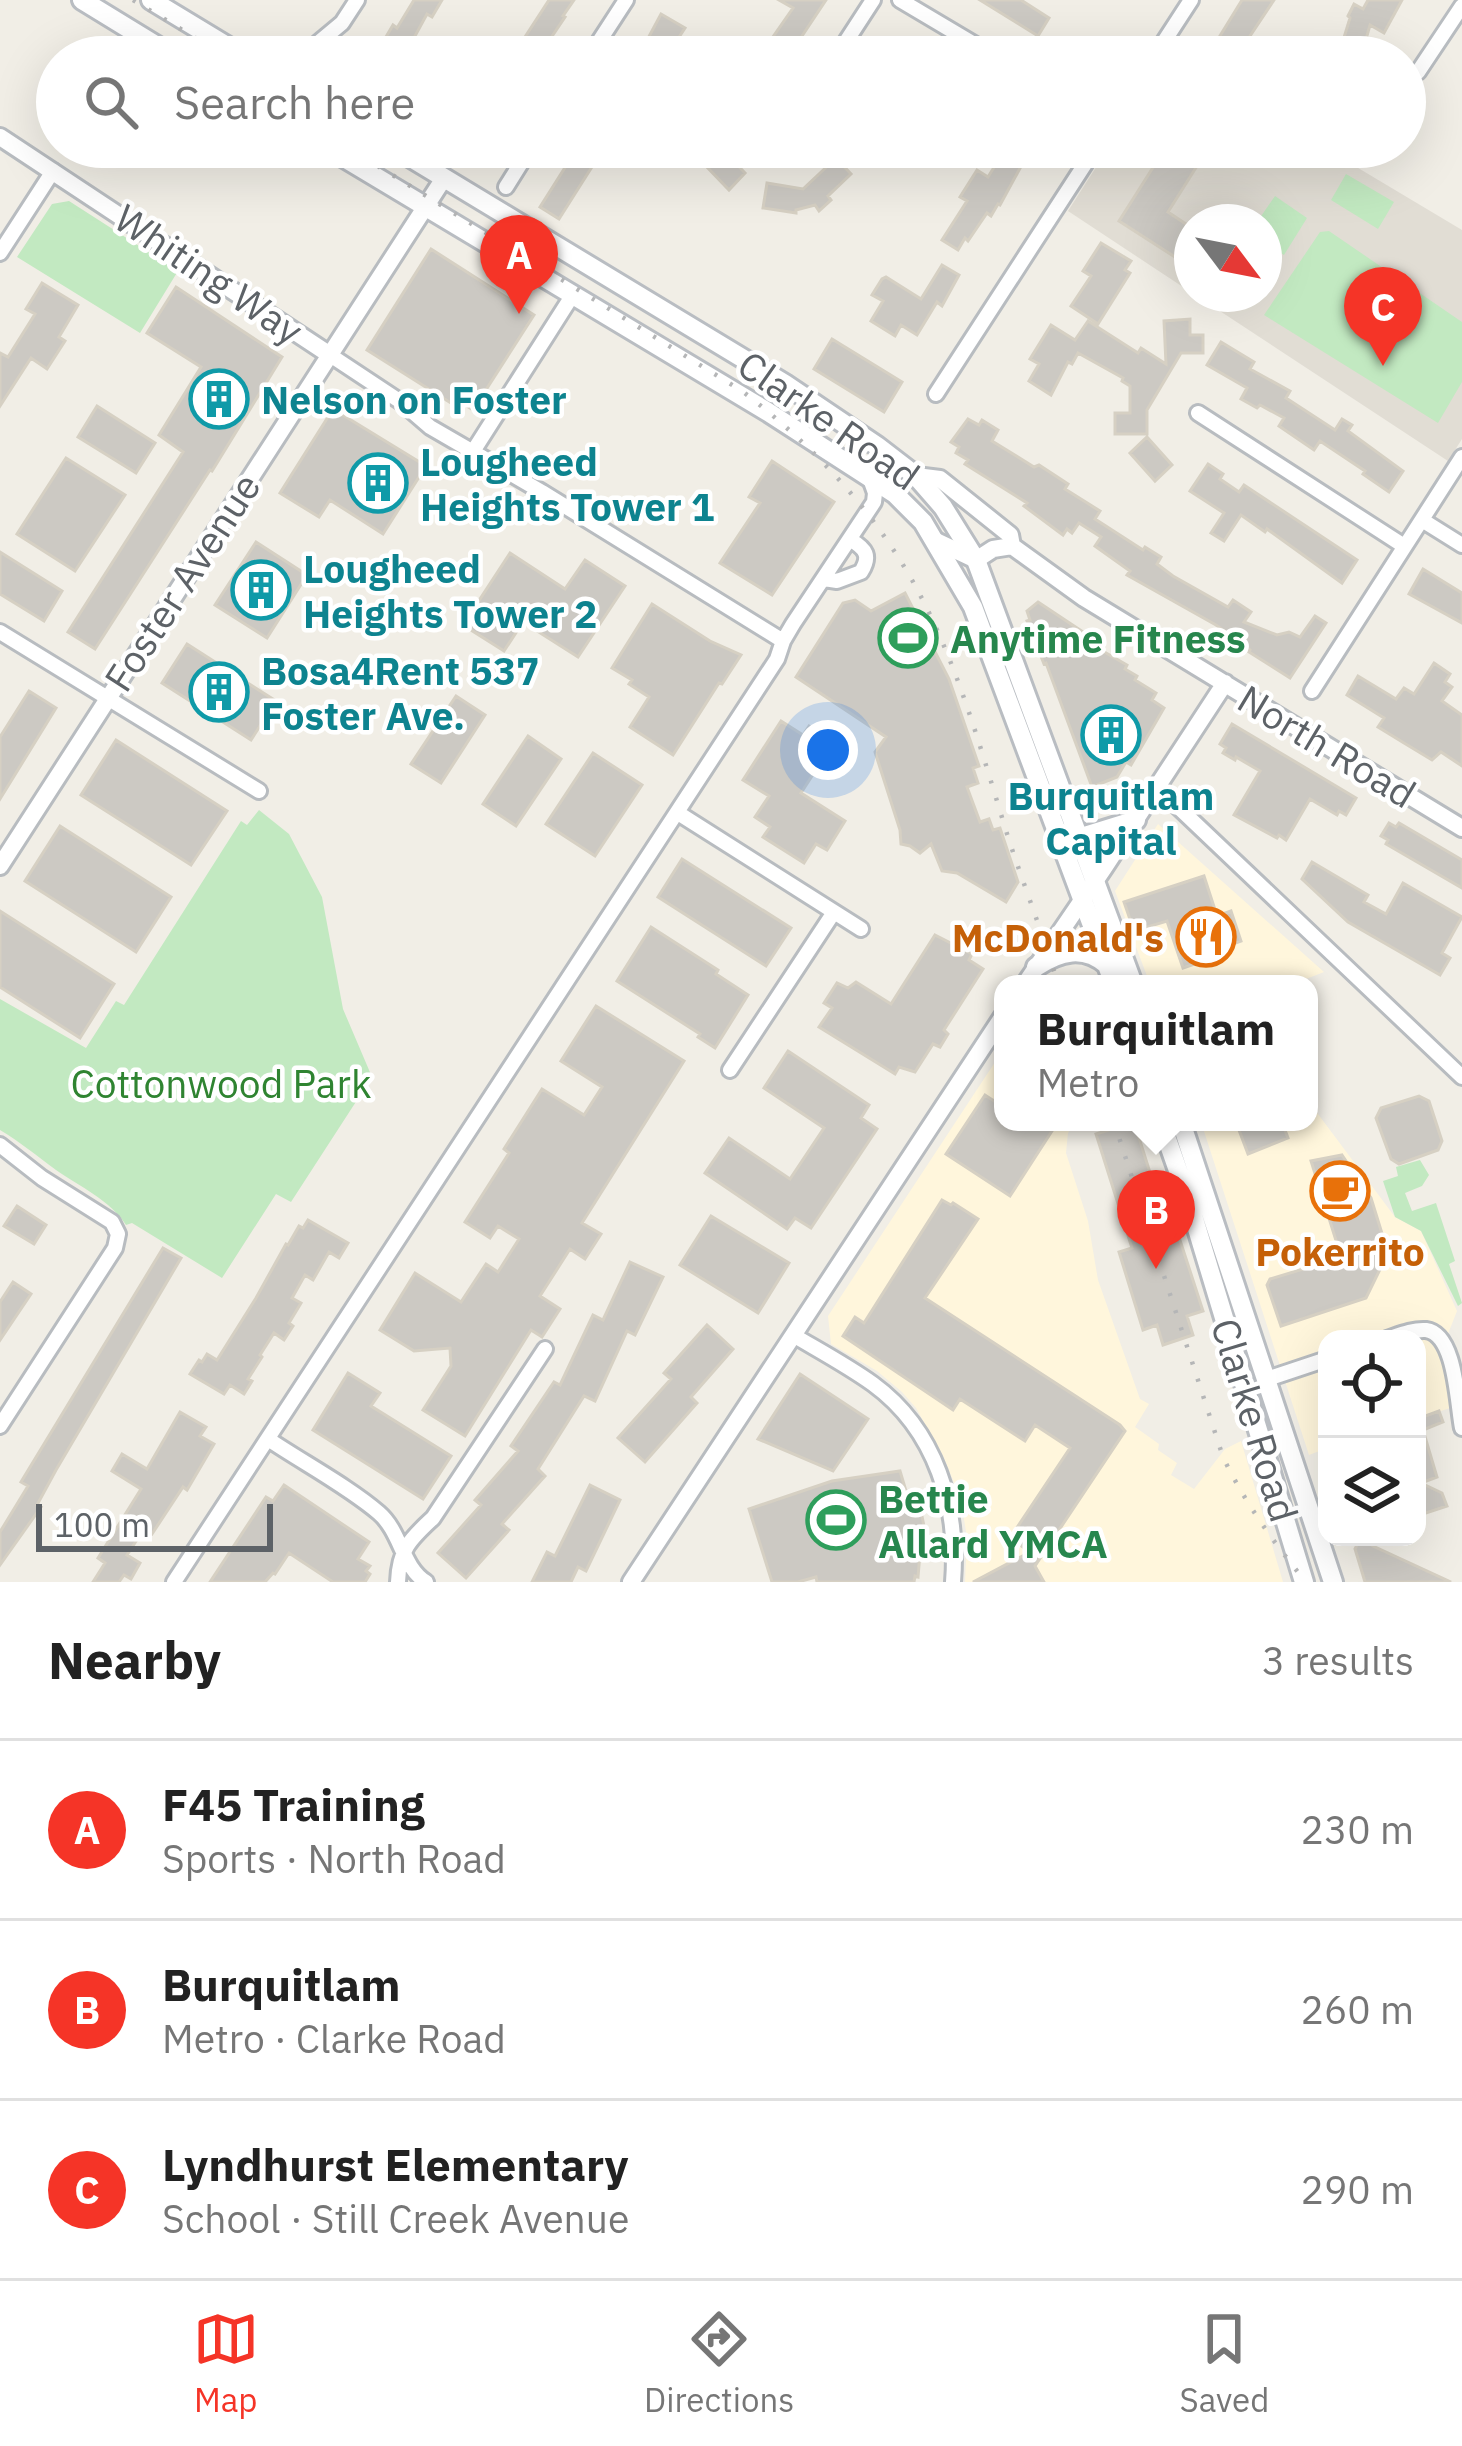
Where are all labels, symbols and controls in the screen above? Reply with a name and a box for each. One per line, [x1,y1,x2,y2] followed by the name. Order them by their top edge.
[36,36,1426,168] search box
[78,69,144,135] icon: search
[174,73,415,131] text: Search here
[105,192,313,356] street label: Whiting Way
[1174,204,1282,312] north arrow
[480,215,558,314] pin: A
[1344,267,1422,366] pin: C
[728,339,930,501] street label: Clarke Road
[188,368,250,430] building icon: Nelson on Foster
[261,374,567,425] place label: Nelson on Foster
[420,436,714,532] place label: Lougheed Heights Tower 1
[347,452,409,514] building icon: Lougheed Heights Tower 1
[93,463,271,701] street label: Foster Avenue
[303,543,597,639] place label: Lougheed Heights Tower 2
[230,559,292,621] building icon: Lougheed Heights Tower 2
[877,607,939,669] sports icon: Anytime Fitness
[950,613,1246,664] place label: Anytime Fitness
[261,645,539,741] place label: Bosa4Rent 537 Foster Ave.
[188,661,250,723] building icon: Bosa4Rent 537 Foster Ave.
[1229,673,1425,819] street label: North Road
[1080,704,1142,766] building icon: Burquitlam Capital
[798,720,858,780] your location
[1008,770,1214,866] place label: Burquitlam Capital
[1175,906,1237,968] restaurant icon: McDonald's
[952,912,1164,963] place label: McDonald's
[994,975,1318,1131] popup
[1037,999,1275,1057] text: Burquitlam
[1037,1057,1139,1108] text: Metro
[71,1058,371,1109] park label: Cottonwood Park
[1309,1160,1371,1222] cafe icon: Pokerrito
[1117,1170,1195,1269] pin: B
[1255,1226,1425,1277] place label: Pokerrito
[1200,1312,1310,1528] street label: Clarke Road
[1318,1330,1426,1546] map controls
[1318,1330,1426,1438] button: locate
[1318,1438,1426,1546] button: layers
[878,1473,1108,1569] place label: Bettie Allard YMCA
[805,1489,867,1551] sports icon: Bettie Allard YMCA
[36,1498,273,1551] scale bar
[54,1503,150,1546] text: 100 m
[48,1627,221,1693] text: Nearby
[1262,1635,1414,1686] text: 3 results
[162,1775,425,1833] text: F45 Training
[74,1804,100,1855] text: A
[1301,1804,1414,1855] text: 230 m
[162,1833,506,1884] text: Sports · North Road
[162,1955,401,2013] text: Burquitlam
[74,1984,100,2035] text: B
[1301,1984,1414,2035] text: 260 m
[162,2013,506,2064] text: Metro · Clarke Road
[162,2135,628,2193] text: Lyndhurst Elementary
[74,2164,100,2215] text: C
[1301,2164,1414,2215] text: 290 m
[162,2193,629,2244] text: School · Still Creek Avenue
[193,2306,259,2421] tab: Map
[644,2306,794,2421] tab: Directions
[1180,2306,1269,2421] tab: Saved

